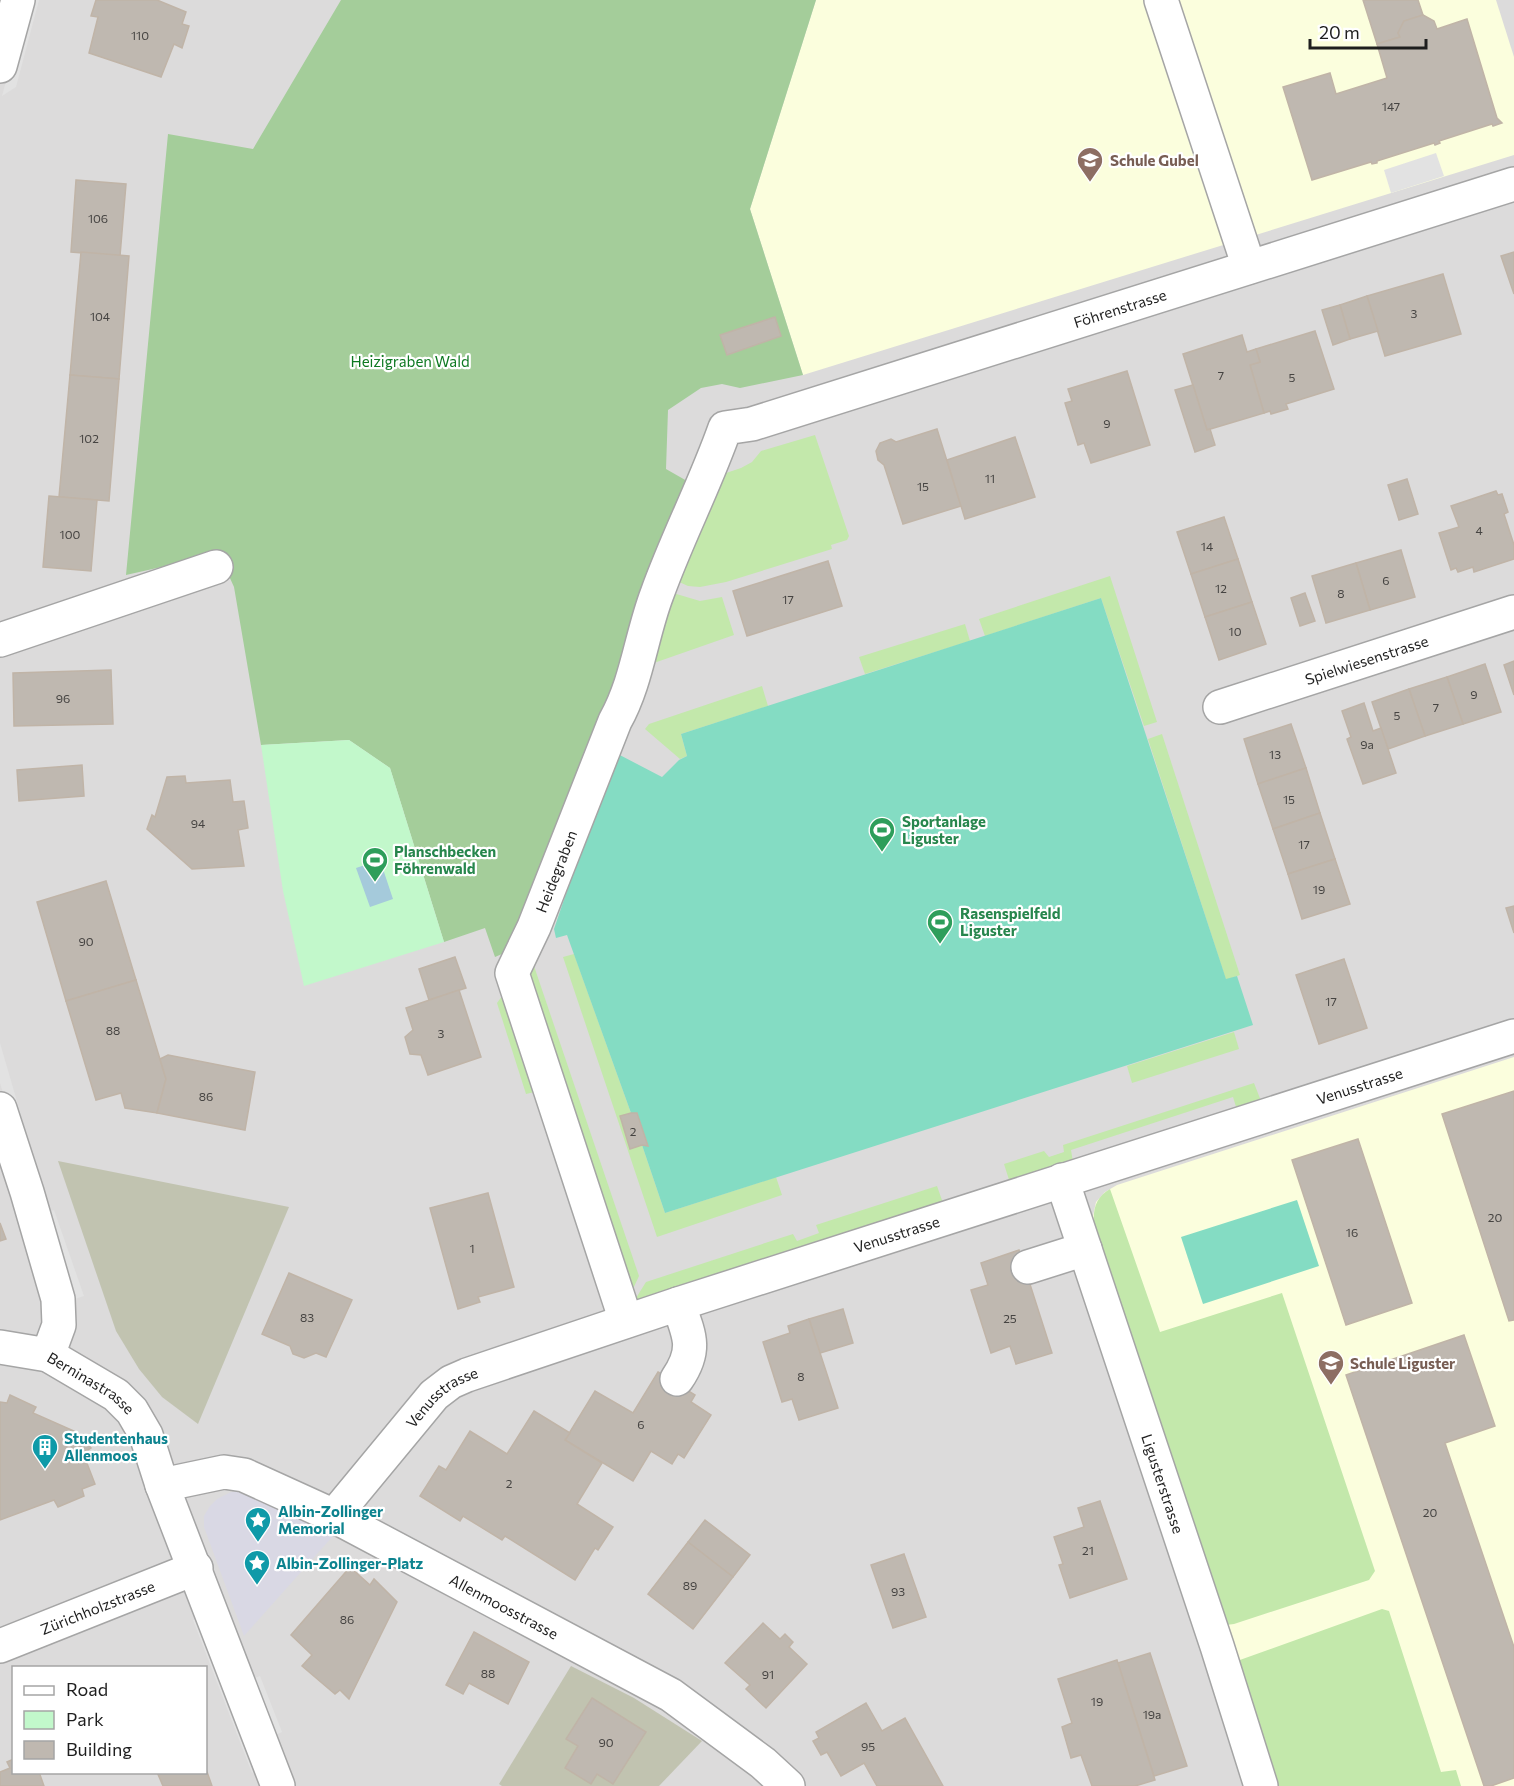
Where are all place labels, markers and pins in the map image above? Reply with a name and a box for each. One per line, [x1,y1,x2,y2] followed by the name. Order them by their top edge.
[1075,145,1105,183] school or university icon: Schule Gubel
[1110,151,1199,169] place label: Schule Gubel
[902,812,986,847] place label: Sportanlage Liguster
[867,815,897,853] sports icon: Sportanlage Liguster
[394,842,496,877] place label: Planschbecken Föhrenwald
[360,845,390,883] sports icon: Planschbecken Föhrenwald
[960,904,1060,939] place label: Rasenspielfeld Liguster
[925,907,955,945] sports icon: Rasenspielfeld Liguster
[1316,1348,1346,1386] school or university icon: Schule Liguster
[1350,1354,1455,1372] place label: Schule Liguster
[64,1429,168,1464] place label: Studentenhaus Allenmoos
[30,1432,60,1470] building icon: Studentenhaus Allenmoos
[278,1502,383,1537] place label: Albin-Zollinger Memorial
[243,1505,273,1543] place icon: Albin-Zollinger Memorial
[242,1548,272,1586] place icon: Albin-Zollinger-Platz
[276,1554,424,1572] place label: Albin-Zollinger-Platz

